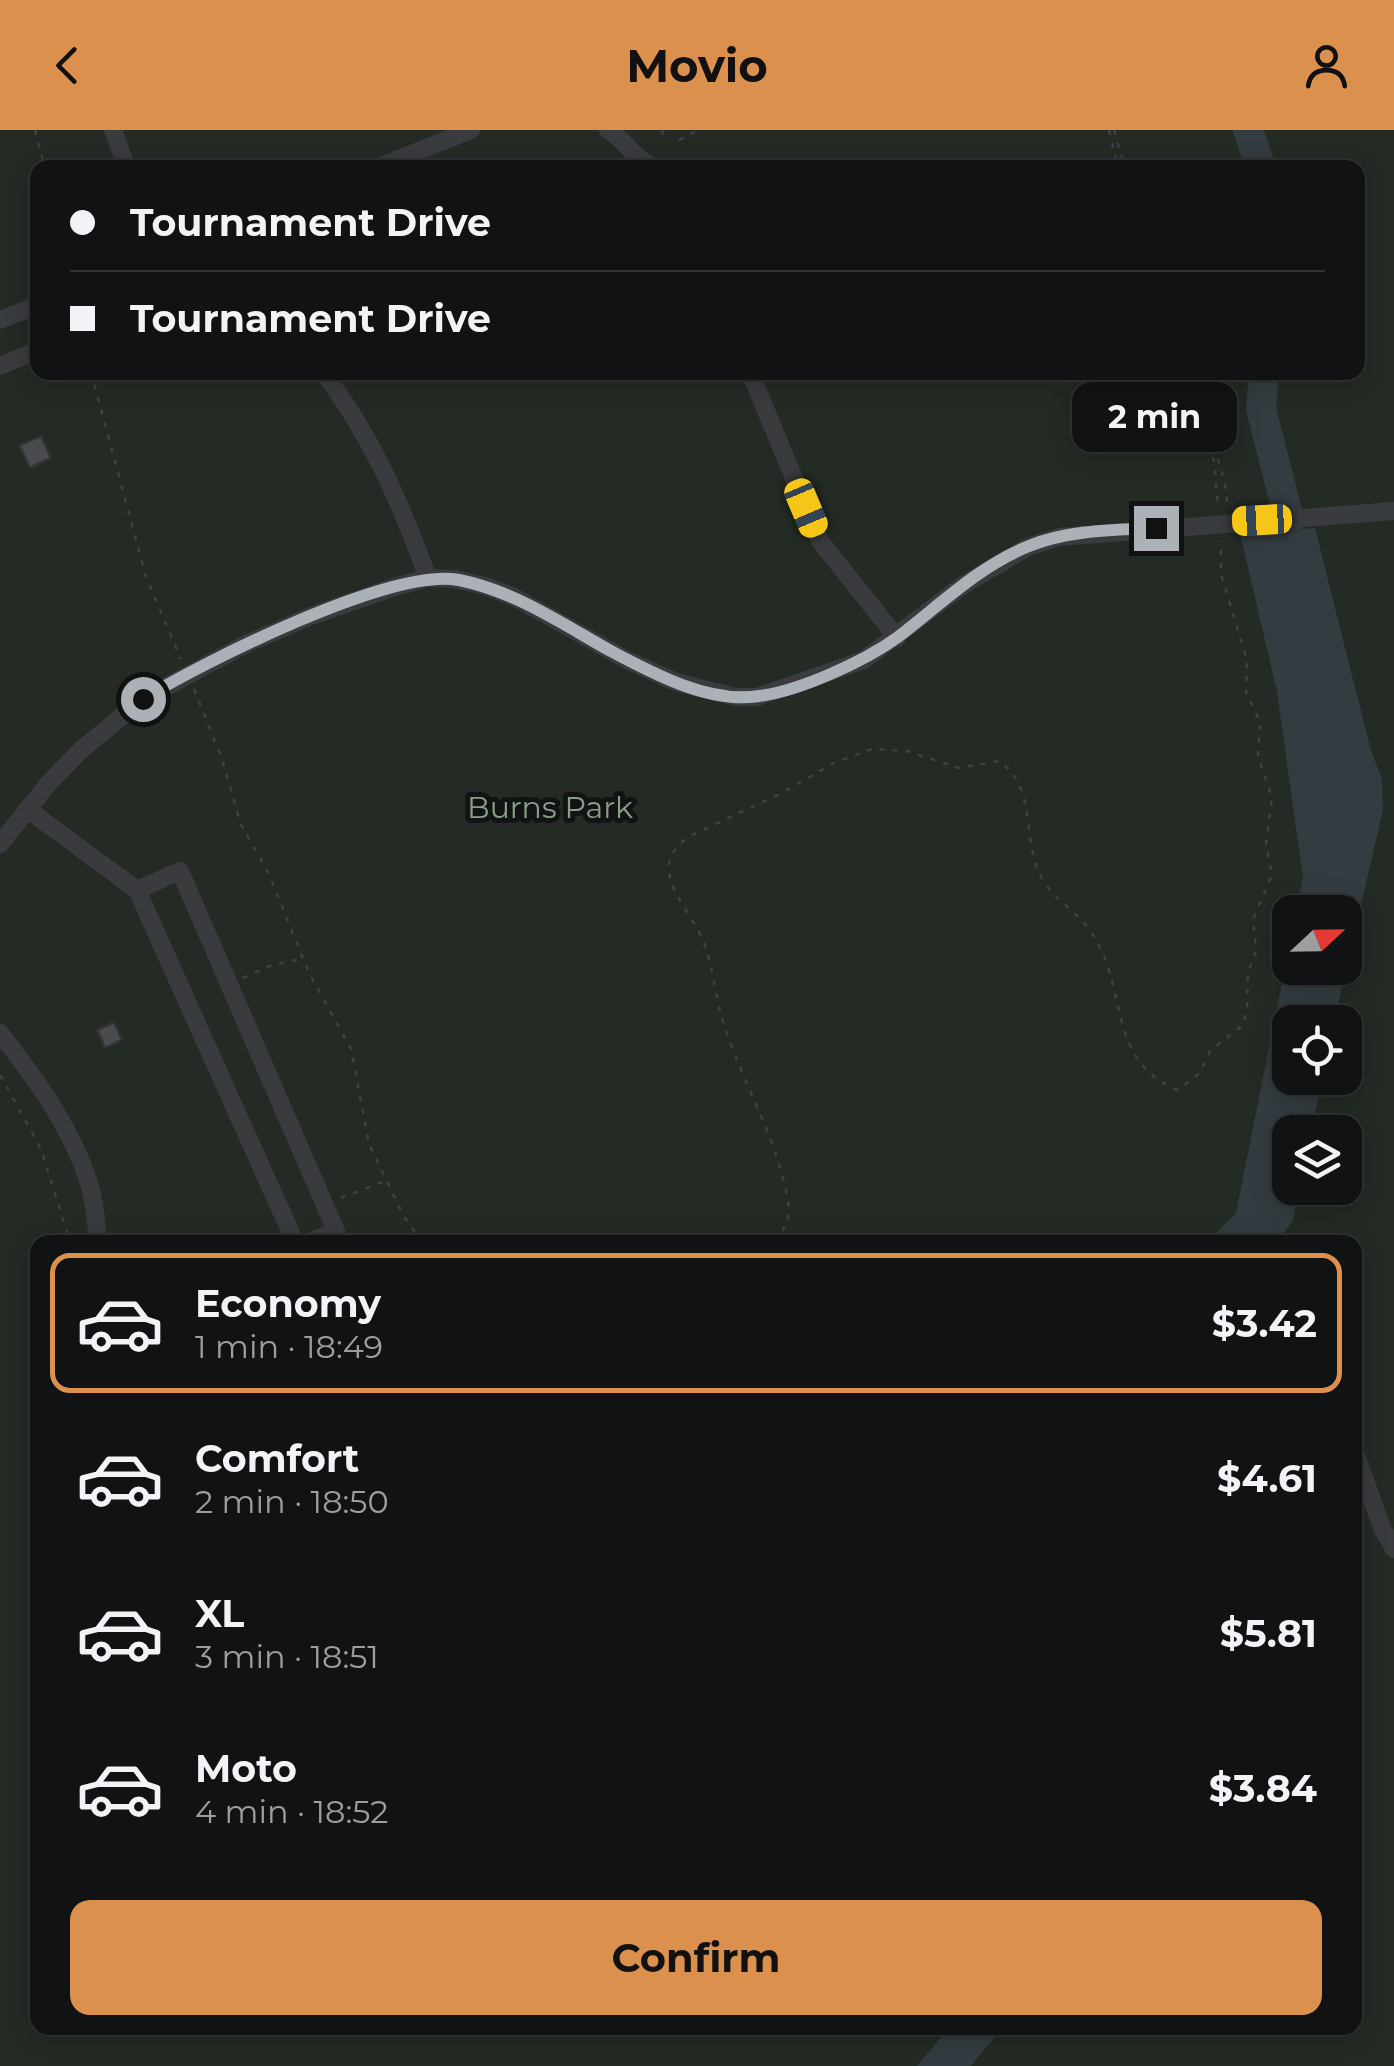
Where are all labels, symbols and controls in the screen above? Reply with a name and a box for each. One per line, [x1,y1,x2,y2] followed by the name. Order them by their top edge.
[40,38,95,93] icon: back
[626,38,768,93] text: Movio
[1299,38,1354,93] icon: person
[130,199,491,246] text: Tournament Drive
[130,295,491,342] text: Tournament Drive
[1074,383,1238,453] callout: 2 min
[1108,397,1201,436] text: 2 min
[780,475,832,541] car
[1231,503,1293,537] car
[1134,506,1179,551] route end
[121,677,166,722] route start
[467,789,633,826] park label: Burns Park
[1272,895,1362,985] north arrow
[1272,895,1362,1205] map controls
[1272,1005,1362,1095] button: locate
[1272,1115,1362,1205] button: layers
[75,1278,165,1368] icon: car
[195,1280,381,1327] text: Economy
[1212,1300,1317,1347] text: $3.42
[195,1327,383,1366] text: 1 min · 18:49
[75,1433,165,1523] icon: car
[195,1435,359,1482] text: Comfort
[1217,1455,1317,1502] text: $4.61
[195,1482,389,1521] text: 2 min · 18:50
[75,1588,165,1678] icon: car
[195,1590,244,1637] text: XL
[1220,1610,1317,1657] text: $5.81
[195,1637,379,1676] text: 3 min · 18:51
[75,1743,165,1833] icon: car
[195,1745,297,1792] text: Moto
[1209,1765,1317,1812] text: $3.84
[195,1792,388,1831] text: 4 min · 18:52
[70,1900,1322,2015] button: Confirm

